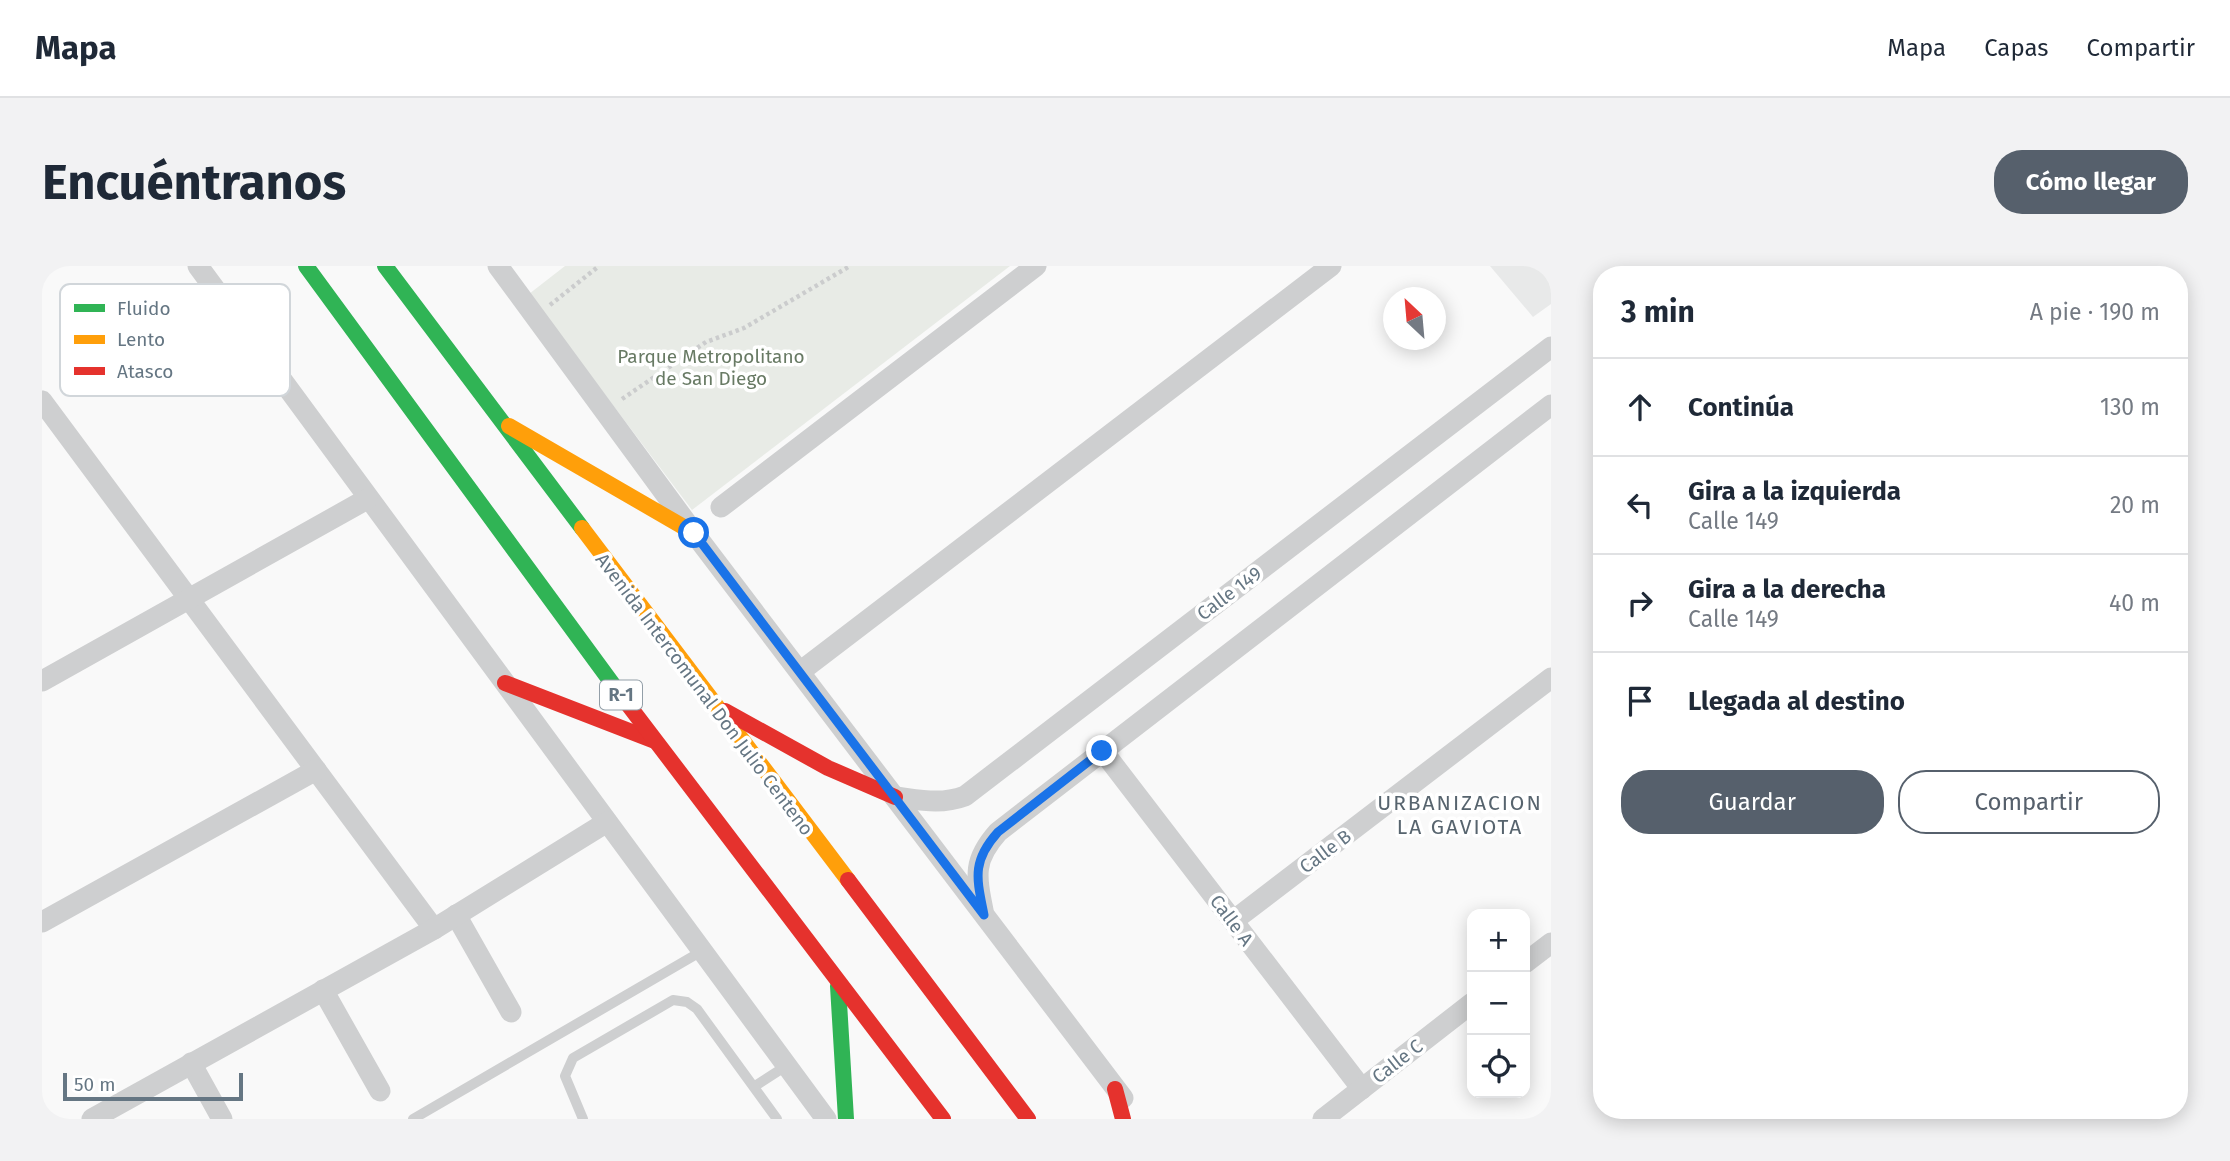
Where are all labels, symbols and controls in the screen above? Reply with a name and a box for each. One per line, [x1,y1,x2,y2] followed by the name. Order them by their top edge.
[35,28,116,68] text: Mapa
[1887,34,1946,62] text: Mapa
[1984,34,2048,62] text: Capas
[2086,34,2195,62] text: Compartir
[1994,150,2188,214] button: Cómo llegar
[42,153,346,212] text: Encuéntranos
[60,284,290,396] legend
[1383,287,1446,350] north arrow
[1621,294,1695,330] text: 3 min
[117,297,171,320] text: Fluido
[2030,298,2160,326] text: A pie · 190 m
[117,328,165,351] text: Lento
[617,345,805,390] park label: Parque Metropolitano de San Diego
[117,360,173,383] text: Atasco
[1621,388,1659,426] icon: ahead
[1688,392,1794,423] text: Continúa
[2100,393,2160,421] text: 130 m
[1688,476,1901,507] text: Gira a la izquierda
[1621,486,1659,524] icon: left
[2110,491,2160,519] text: 20 m
[1688,507,1779,535] text: Calle 149
[678,517,709,548] route start
[591,549,818,840] street label: Avenida Intercomunal Don Julio Centeno
[1192,562,1266,625] street label: Calle 149
[1688,574,1886,605] text: Gira a la derecha
[1621,584,1659,622] icon: right
[2109,589,2160,617] text: 40 m
[1688,605,1779,633] text: Calle 149
[600,680,642,710] road number: R-1
[1621,682,1659,720] icon: arrive
[1688,686,1905,717] text: Llegada al destino
[1086,735,1117,766] route end
[1621,770,1884,834] button: Guardar
[1898,770,2160,834] button: Compartir
[1377,790,1543,840] district label: URBANIZACION LA GAVIOTA
[1295,825,1356,878] street label: Calle B
[1205,890,1258,950] street label: Calle A
[1467,909,1530,1098] map controls
[1467,909,1530,972] button: +
[1467,972,1530,1035] button: −
[1368,1034,1427,1088] street label: Calle C
[1467,1035,1530,1098] button: locate
[63,1070,243,1102] scale bar
[74,1073,115,1096] text: 50 m

